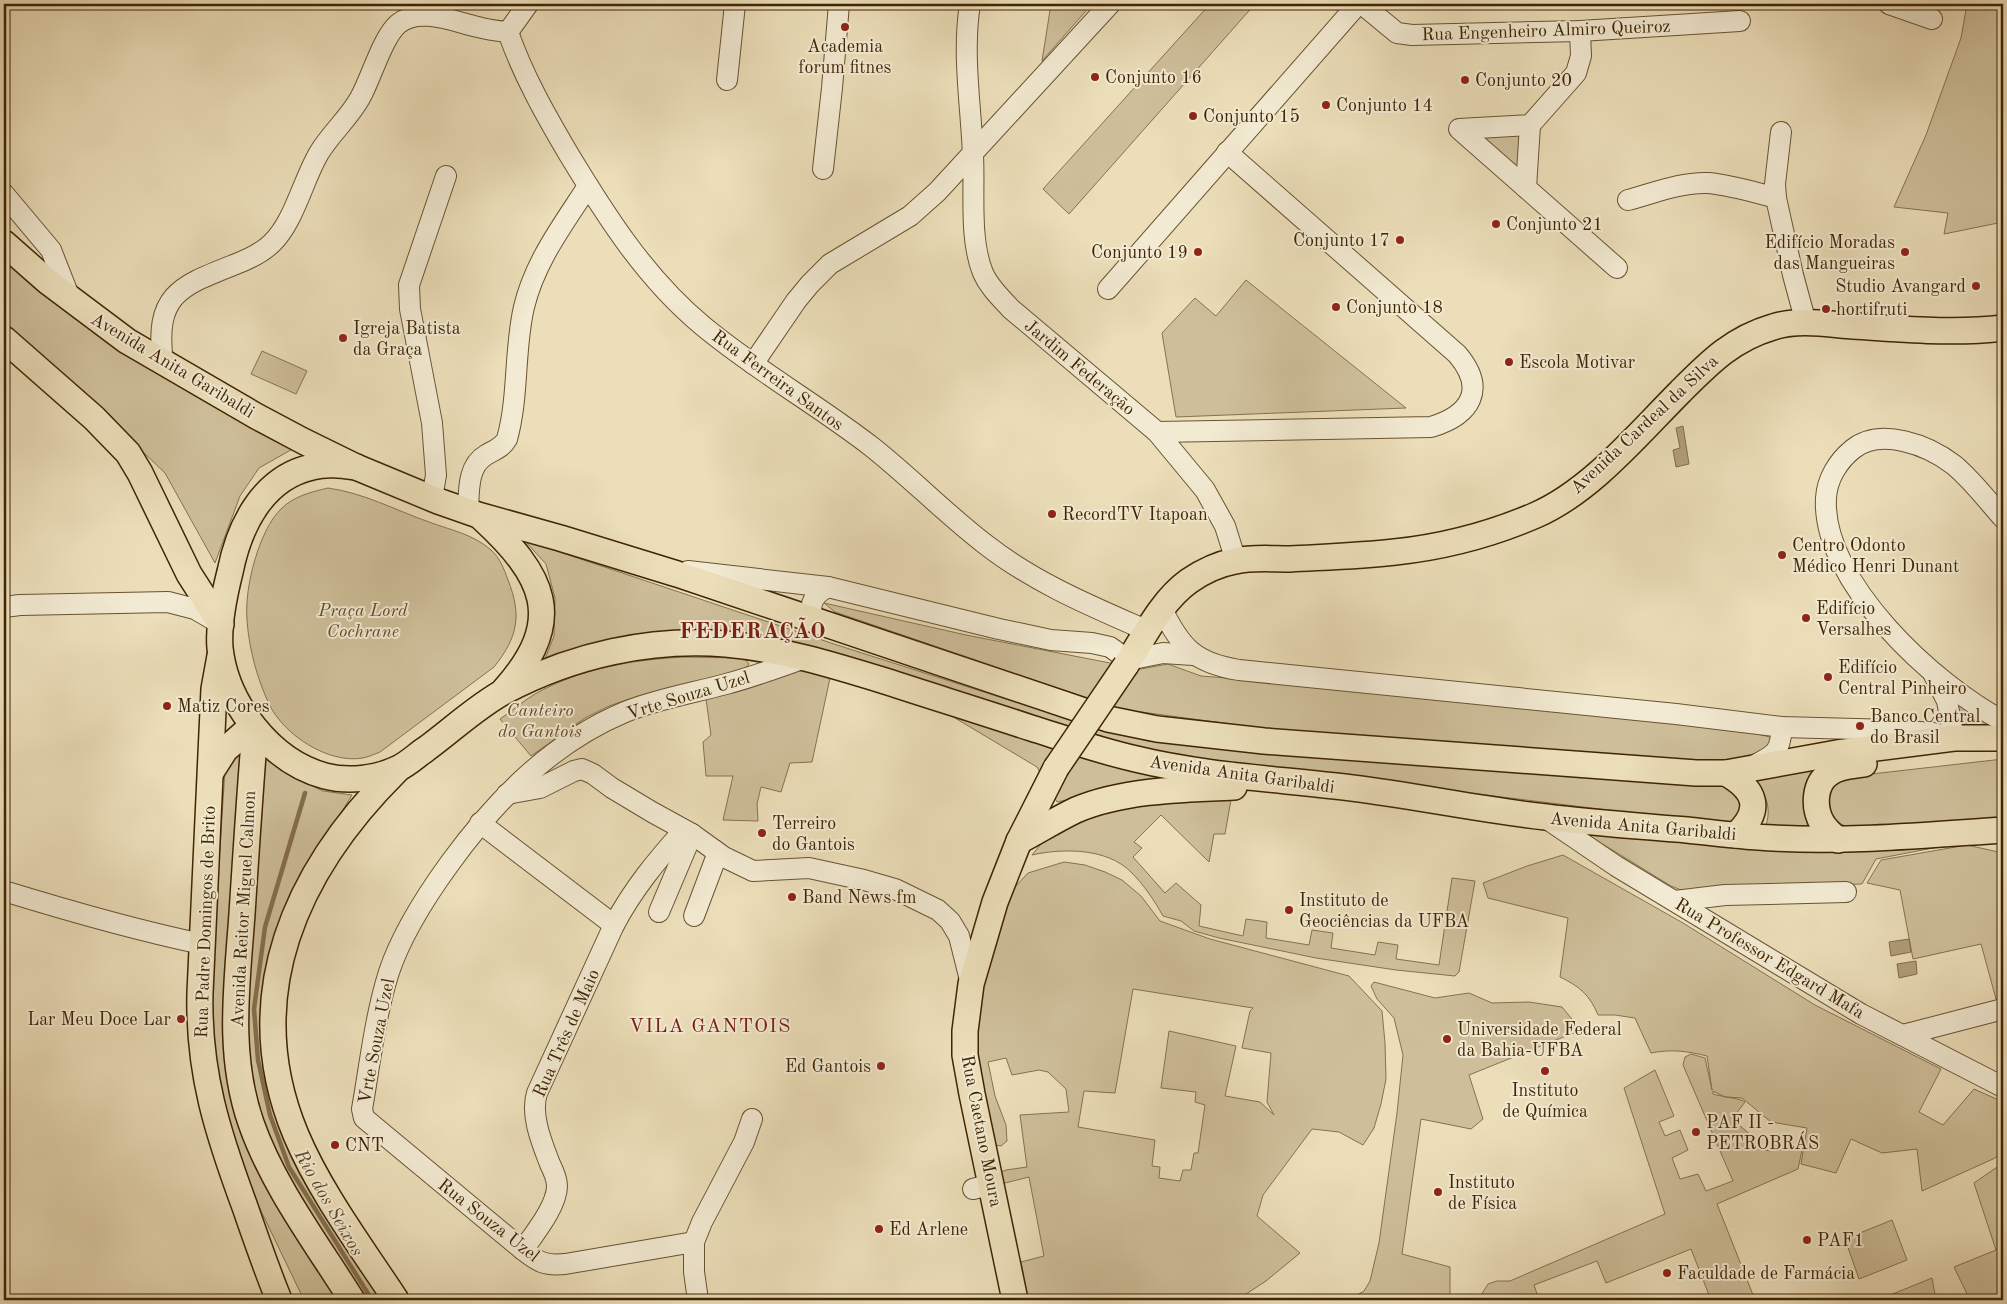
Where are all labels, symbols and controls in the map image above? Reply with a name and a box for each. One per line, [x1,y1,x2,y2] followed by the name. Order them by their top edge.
[1421,18,1671,44] street label: Rua Engenheiro Almiro Queiroz
[839,21,851,33] marker: Academia forum fitnes
[799,38,892,77] place label: Academia forum fitnes
[1105,69,1202,87] place label: Conjunto 16
[1089,71,1101,83] marker: Conjunto 16
[1475,72,1572,90] place label: Conjunto 20
[1459,74,1471,86] marker: Conjunto 20
[1336,97,1433,115] place label: Conjunto 14
[1320,99,1332,111] marker: Conjunto 14
[1203,108,1300,126] place label: Conjunto 15
[1187,110,1199,122] marker: Conjunto 15
[1506,216,1603,234] place label: Conjunto 21
[1490,218,1502,230] marker: Conjunto 21
[1293,232,1390,250] place label: Conjunto 17
[1394,234,1406,246] marker: Conjunto 17
[1764,234,1895,273] place label: Edifício Moradas das Mangueiras
[1091,244,1188,262] place label: Conjunto 19
[1192,246,1204,258] marker: Conjunto 19
[1899,246,1911,258] marker: Edifício Moradas das Mangueiras
[1835,278,1966,296] place label: Studio Avangard
[1970,280,1982,292] marker: Studio Avangard
[1346,299,1443,317] place label: Conjunto 18
[1330,301,1342,313] marker: Conjunto 18
[1836,301,1907,319] place label: hortifruti
[1820,303,1832,315] marker: hortifruti
[88,310,258,422] street label: Avenida Anita Garibaldi
[1021,316,1138,419] street label: Jardim Federação
[353,320,461,359] place label: Igreja Batista da Graça
[708,327,847,435] street label: Rua Ferreira Santos
[337,332,349,344] marker: Igreja Batista da Graça
[1567,352,1722,498] street label: Avenida Cardeal da Silva
[1519,354,1636,372] place label: Escola Motivar
[1503,356,1515,368] marker: Escola Motivar
[1062,506,1208,524] place label: RecordTV Itapoan
[1046,508,1058,520] marker: RecordTV Itapoan
[1792,537,1959,576] place label: Centro Odonto Médico Henri Dunant
[1776,549,1788,561] marker: Centro Odonto Médico Henri Dunant
[1816,600,1891,639] place label: Edifício Versalhes
[317,602,408,641] park label: Praça Lord Cochrane
[1800,612,1812,624] marker: Edifício Versalhes
[679,617,827,643] district label: FEDERAÇÃO
[1838,659,1967,698] place label: Edifício Central Pinheiro
[625,669,752,723] street label: Vrte Souza Uzel
[1822,671,1834,683] marker: Edifício Central Pinheiro
[177,698,270,716] place label: Matiz Cores
[161,700,173,712] marker: Matiz Cores
[498,702,582,741] park label: Canteiro do Gantois
[1870,708,1980,747] place label: Banco Central do Brasil
[1854,720,1866,732] marker: Banco Central do Brasil
[1148,753,1336,797] street label: Avenida Anita Garibaldi
[229,790,259,1028] street label: Avenida Reitor Miguel Calmon
[193,805,219,1039] street label: Rua Padre Domingos de Brito
[1549,810,1737,844] street label: Avenida Anita Garibaldi
[772,815,855,854] place label: Terreiro do Gantois
[756,827,768,839] marker: Terreiro do Gantois
[802,889,917,907] place label: Band News fm
[786,891,798,903] marker: Band News fm
[1299,892,1470,931] place label: Instituto de Geociências da UFBA
[1672,895,1867,1023] street label: Rua Professor Edgard Mafa
[1283,904,1295,916] marker: Instituto de Geociências da UFBA
[531,967,603,1100] street label: Rua Três de Maio
[356,977,398,1106] street label: Vrte Souza Uzel
[27,1011,172,1029] place label: Lar Meu Doce Lar
[175,1013,187,1025] marker: Lar Meu Doce Lar
[629,1017,791,1037] district label: VILA GANTOIS
[1457,1021,1622,1060] place label: Universidade Federal da Bahia-UFBA
[1441,1033,1453,1045] marker: Universidade Federal da Bahia-UFBA
[957,1054,1005,1209] street label: Rua Caetano Moura
[785,1058,871,1076] place label: Ed Gantois
[875,1060,887,1072] marker: Ed Gantois
[1539,1065,1551,1077] marker: Instituto de Química
[1502,1082,1588,1121] place label: Instituto de Química
[1706,1114,1819,1153] place label: PAF II - PETROBRÁS
[1690,1126,1702,1138] marker: PAF II - PETROBRÁS
[345,1137,384,1155] place label: CNT
[329,1139,341,1151] marker: CNT
[289,1146,366,1260] water label: Rio dos Seixos
[1448,1174,1517,1213] place label: Instituto de Física
[434,1176,543,1266] street label: Rua Souza Uzel
[1432,1186,1444,1198] marker: Instituto de Física
[889,1221,968,1239] place label: Ed Arlene
[873,1223,885,1235] marker: Ed Arlene
[1817,1232,1864,1250] place label: PAF1
[1801,1234,1813,1246] marker: PAF1
[1677,1265,1855,1283] place label: Faculdade de Farmácia
[1661,1267,1673,1279] marker: Faculdade de Farmácia

